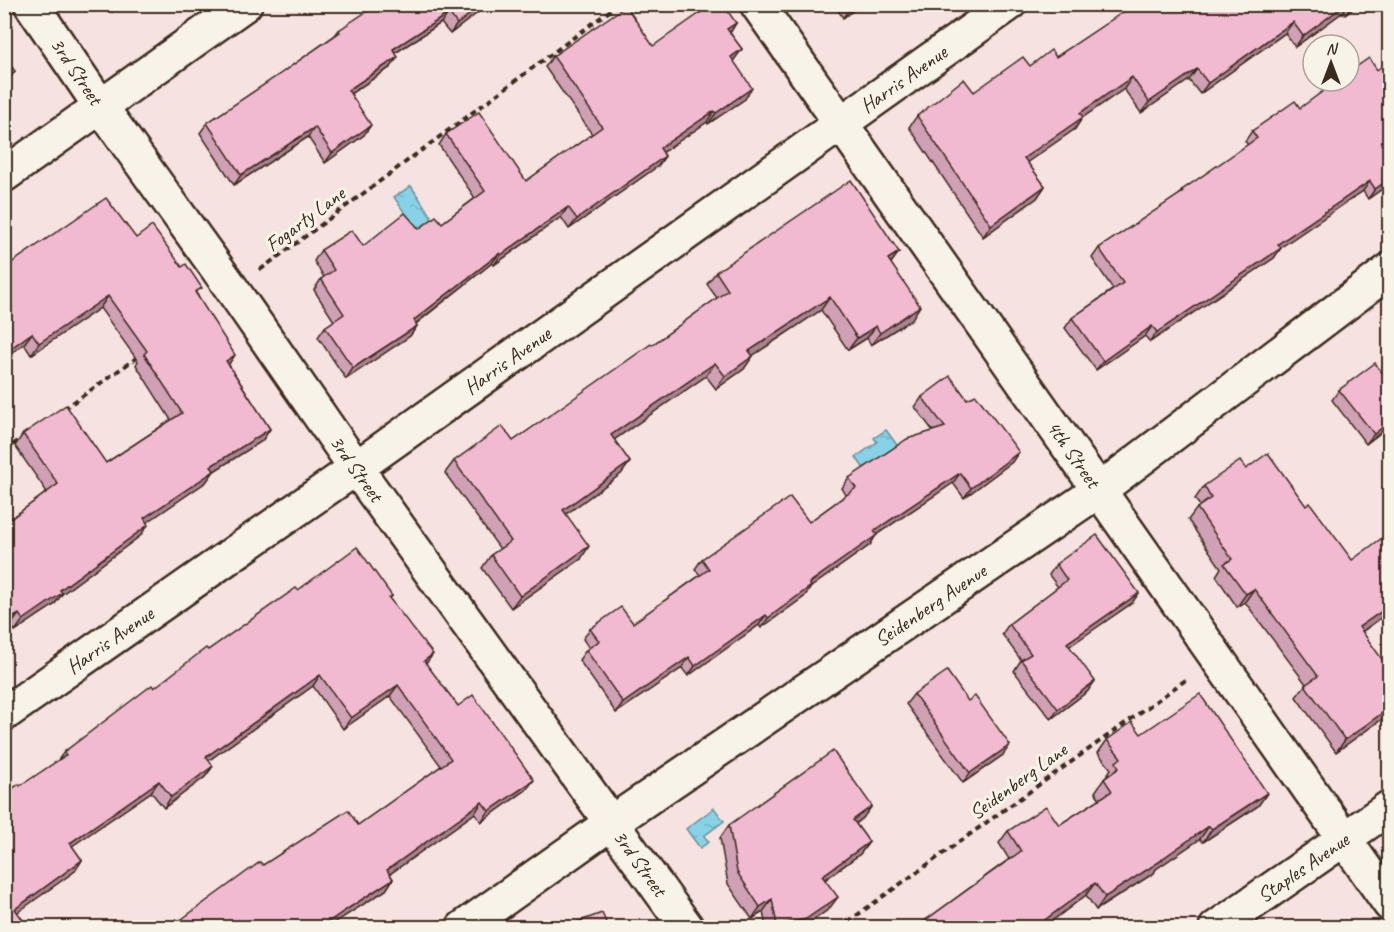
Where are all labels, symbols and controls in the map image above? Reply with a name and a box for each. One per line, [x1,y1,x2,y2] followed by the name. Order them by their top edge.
[44,32,110,111] street label: 3rd Street
[1301,33,1361,93] north arrow
[855,39,953,119] street label: Harris Avenue
[1326,39,1339,59] text: N
[260,179,352,257] street label: Fogarty Lane
[459,320,557,400] street label: Harris Avenue
[1041,415,1107,494] street label: 4th Street
[324,430,390,508] street label: 3rd Street
[870,557,993,653] street label: Seidenberg Avenue
[61,600,159,680] street label: Harris Avenue
[964,736,1073,825] street label: Seidenberg Lane
[607,825,674,903] street label: 3rd Street
[1252,826,1355,908] street label: Staples Avenue

